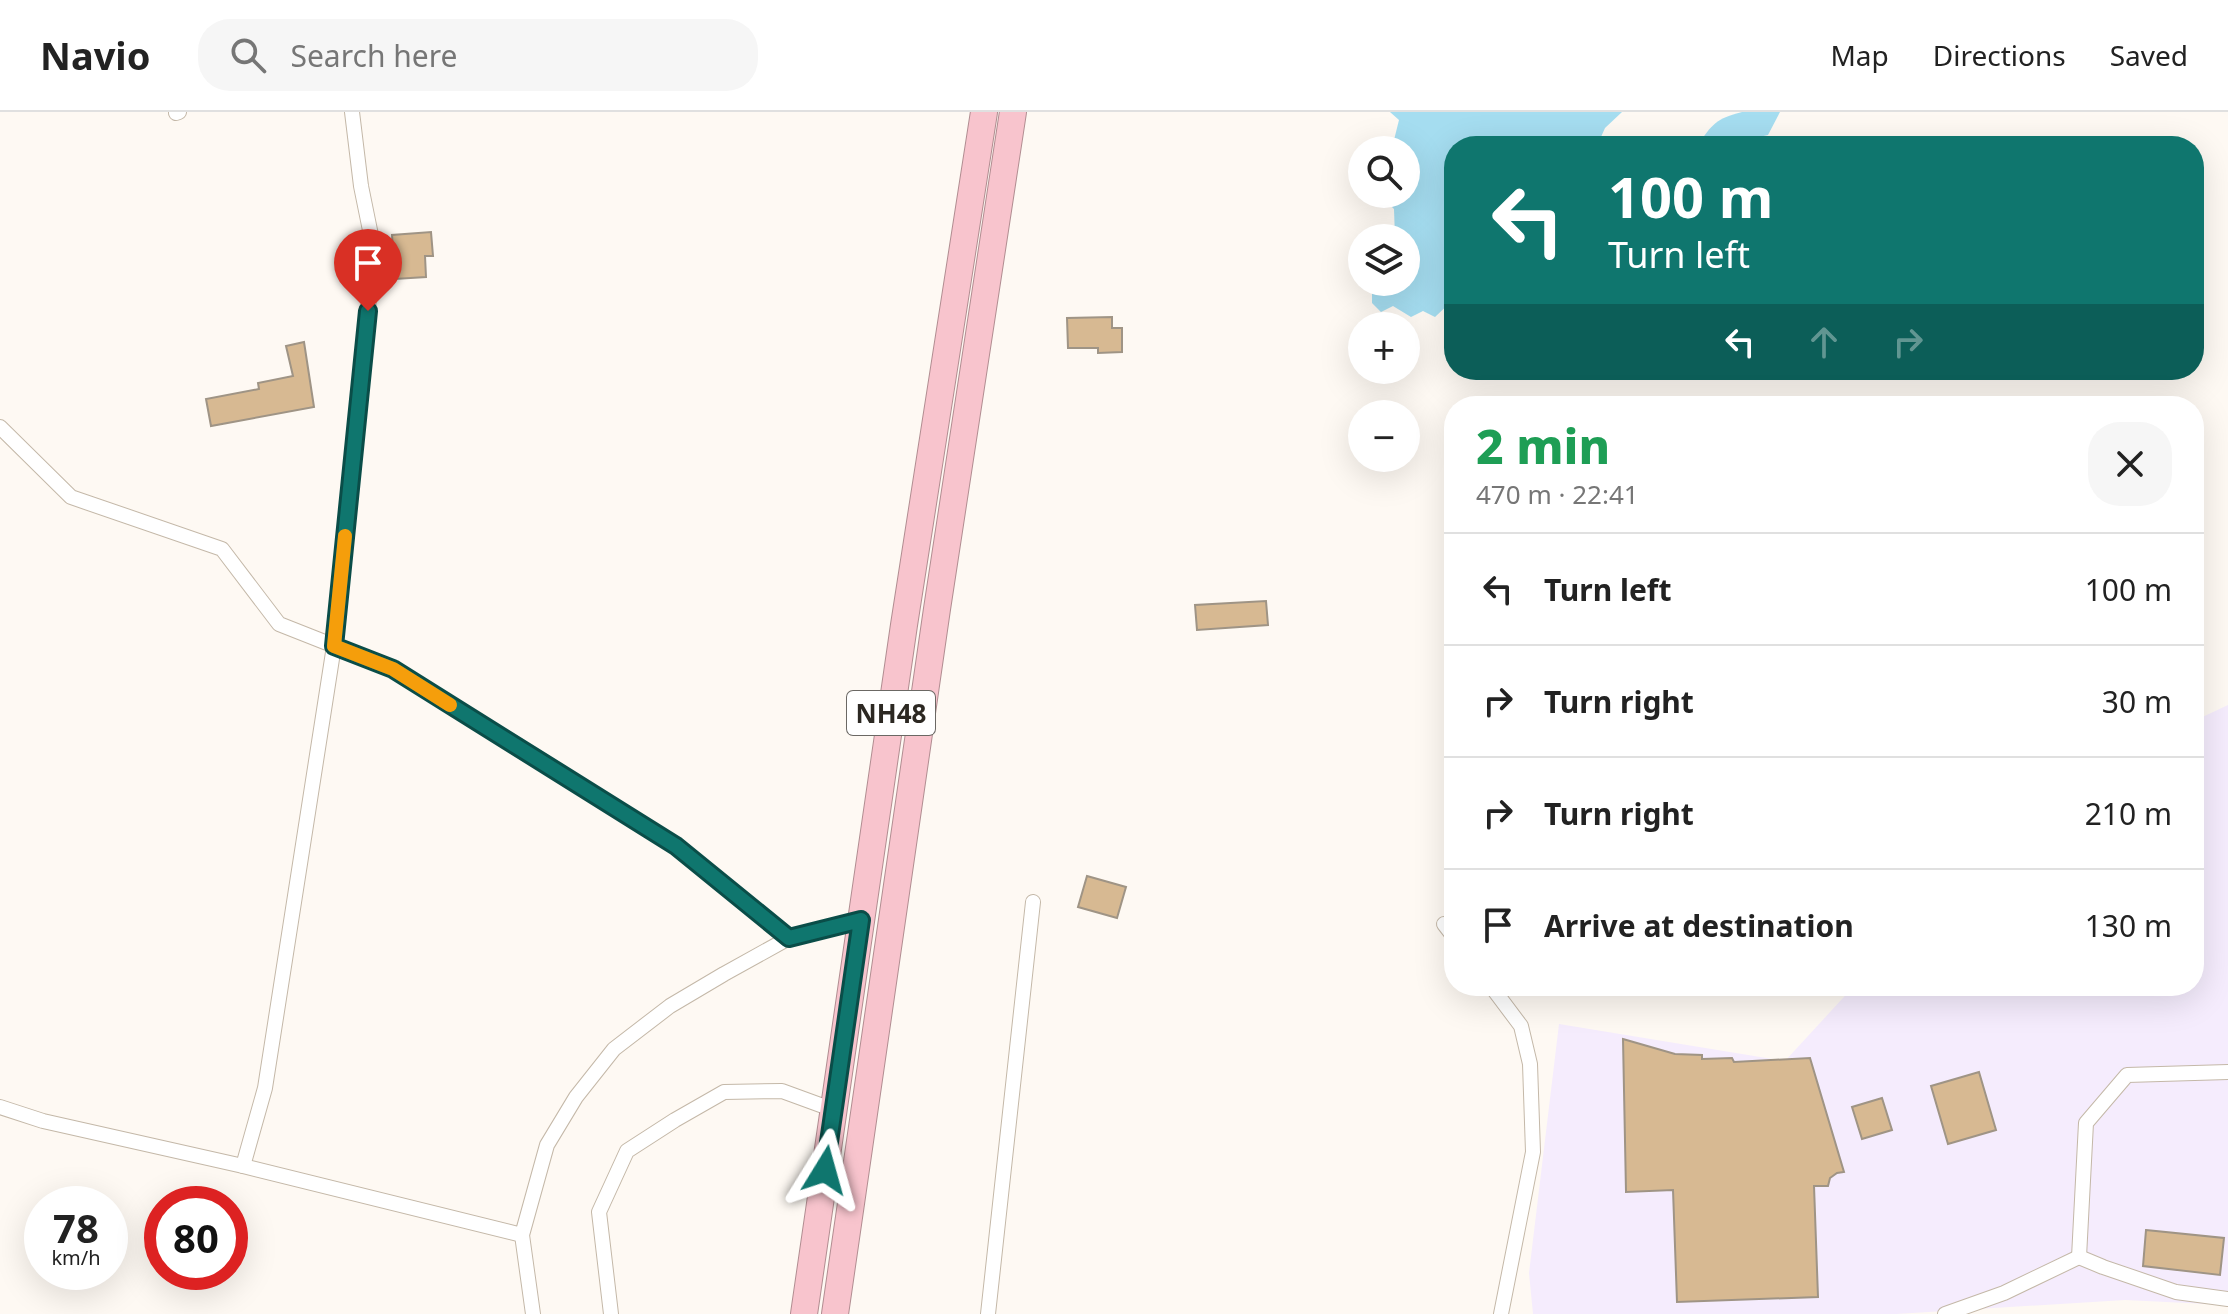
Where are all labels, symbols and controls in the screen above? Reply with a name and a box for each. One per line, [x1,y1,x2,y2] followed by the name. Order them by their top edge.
[198,19,758,91] search box
[40,29,150,81] text: Navio
[226,33,270,77] icon: search
[290,35,457,76] text: Search here
[1830,36,1889,74] text: Map
[1933,36,2066,74] text: Directions
[2110,36,2188,74] text: Saved
[1348,136,1420,472] map controls
[1348,136,1420,208] button: search
[1608,158,1773,234] text: 100 m
[1476,168,1580,272] icon: left
[1348,224,1420,296] button: layers
[334,229,402,311] pin
[1608,230,1750,279] text: Turn left
[346,241,390,285] icon: arrive
[1348,312,1420,384] button: +
[1718,320,1762,364] icon: left
[1802,320,1846,364] icon: ahead
[1886,320,1930,364] icon: right
[1348,400,1420,472] button: −
[1476,413,1610,478] text: 2 min
[2088,422,2172,506] button: close
[1476,476,1639,512] text: 470 m · 22:41
[1476,567,1520,611] icon: left
[1544,569,1672,610] text: Turn left
[2085,569,2172,610] text: 100 m
[1476,679,1520,723] icon: right
[1544,681,1694,722] text: Turn right
[2102,681,2172,722] text: 30 m
[847,691,935,735] road number: NH48
[1476,791,1520,835] icon: right
[1544,793,1694,834] text: Turn right
[2085,793,2172,834] text: 210 m
[1476,903,1520,947] icon: arrive
[1544,905,1854,946] text: Arrive at destination
[2085,905,2172,946] text: 130 m
[783,1128,867,1212] position arrow
[144,1186,248,1290] speed limit sign: 80
[53,1200,99,1255] text: 78
[51,1244,101,1271] text: km/h

